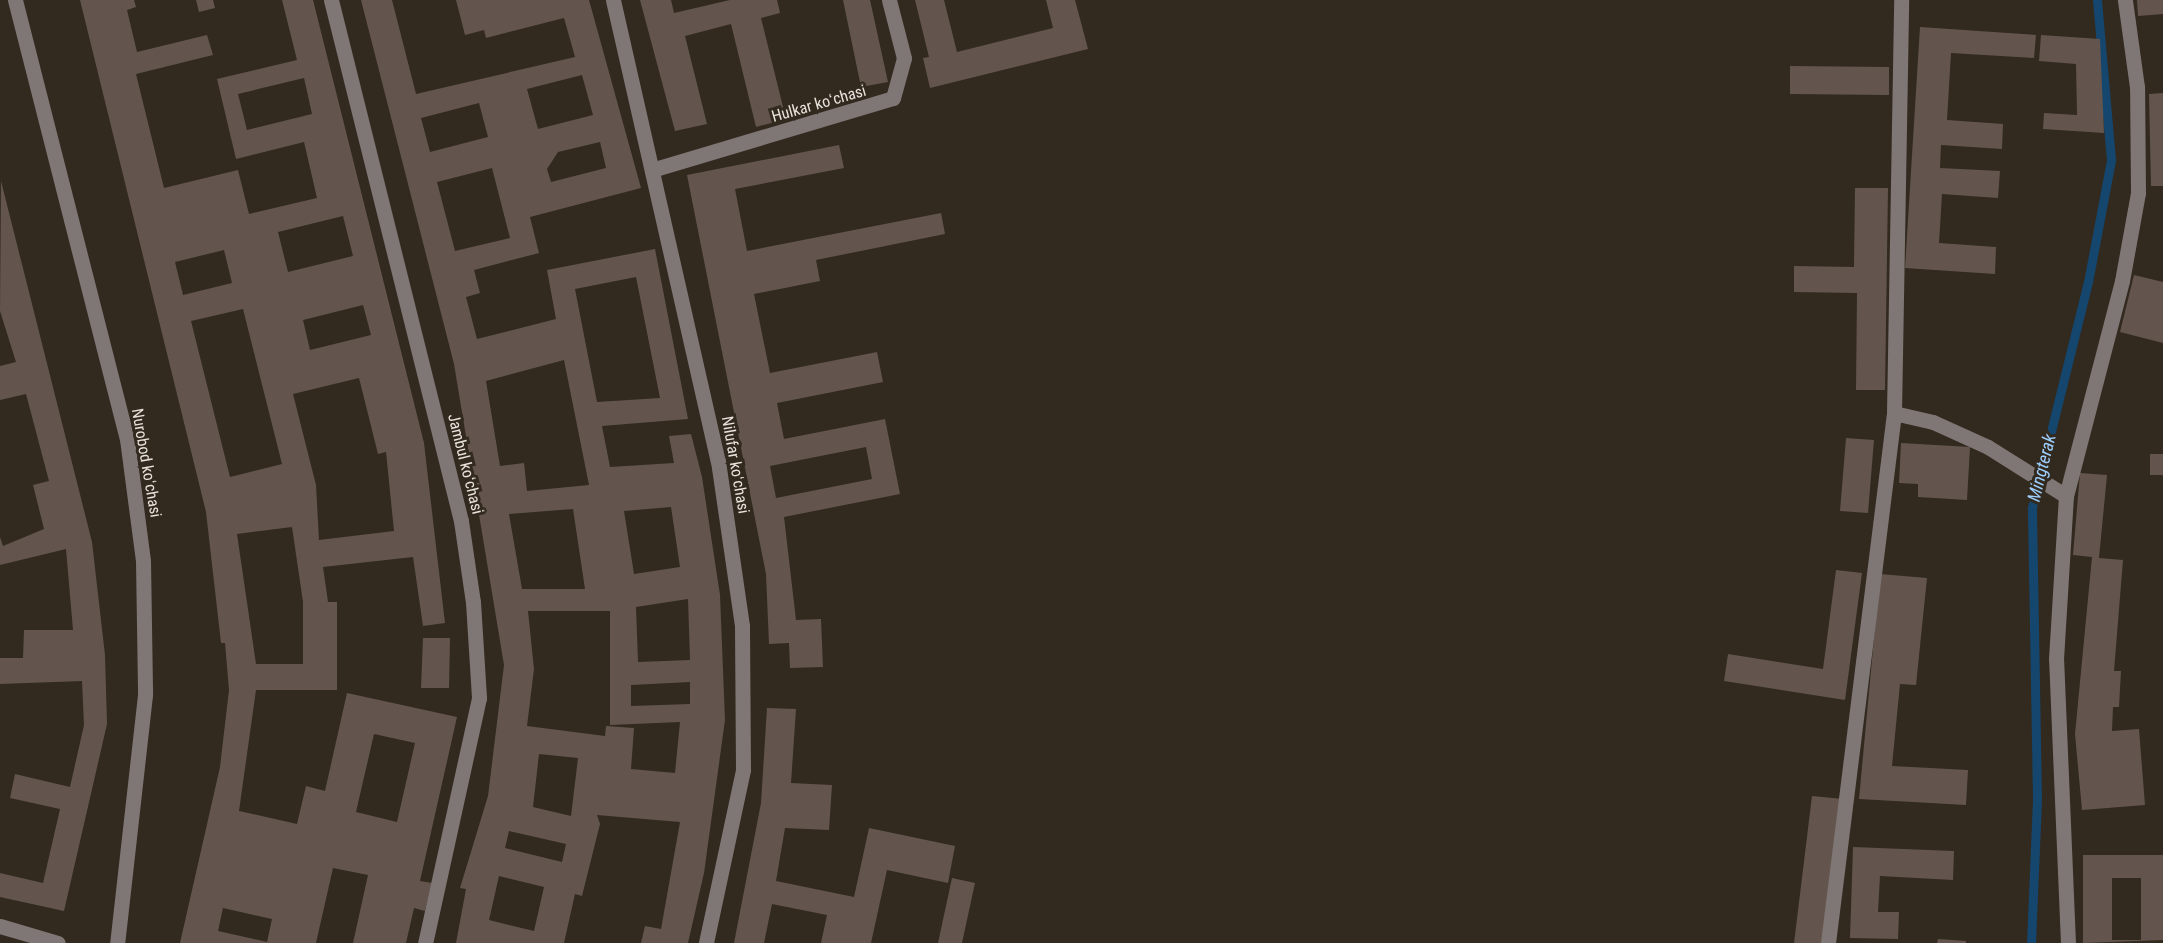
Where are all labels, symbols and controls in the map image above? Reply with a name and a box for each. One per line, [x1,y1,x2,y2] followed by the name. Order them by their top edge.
[770,81,868,127] street label: Hulkar koʻchasi
[127,407,165,519] street label: Nurobod koʻchasi
[443,412,487,516] street label: Jambul koʻchasi
[717,415,753,515] street label: Nilufar koʻchasi
[2023,432,2061,504] water label: Mingterak

